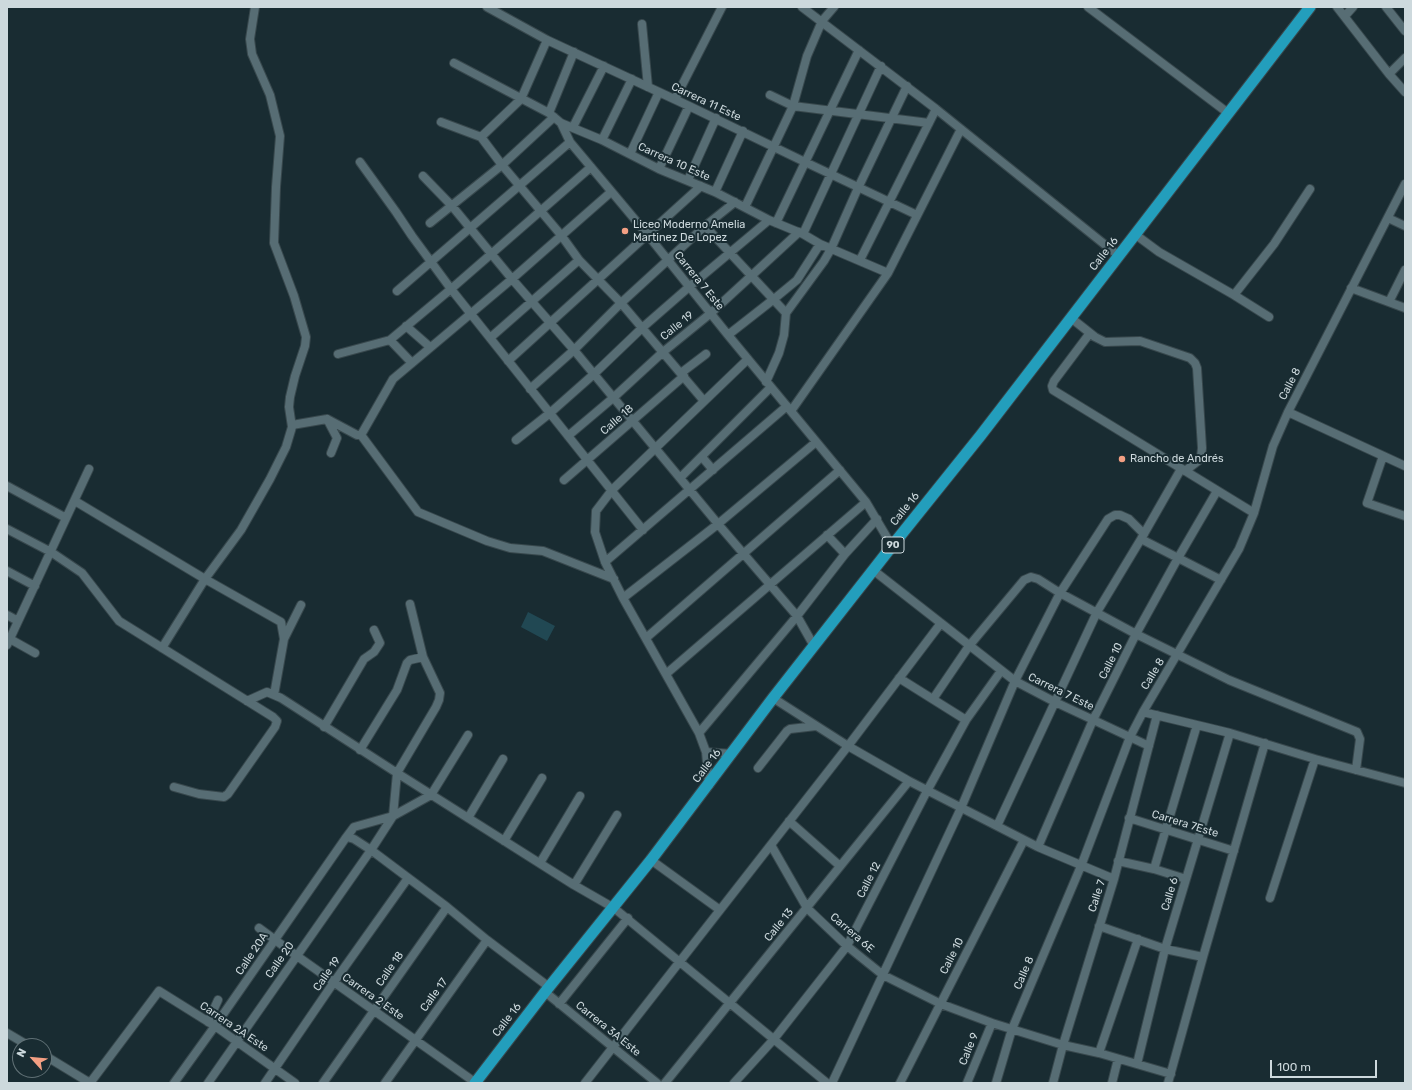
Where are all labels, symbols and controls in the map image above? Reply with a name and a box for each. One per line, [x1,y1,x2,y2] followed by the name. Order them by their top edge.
[669,80,743,124] street label: Carrera 11 Este
[636,140,712,184] street label: Carrera 10 Este
[633,218,745,244] place label: Liceo Moderno Amelia Martinez De Lopez
[620,226,630,236] marker: Liceo Moderno Amelia Martinez De Lopez
[1087,235,1121,273] street label: Calle 16
[671,249,727,313] street label: Carrera 7 Este
[658,309,696,343] street label: Calle 19
[1276,366,1304,402] street label: Calle 8
[598,402,636,438] street label: Calle 18
[1130,452,1224,466] place label: Rancho de Andrés
[1117,454,1127,464] marker: Rancho de Andrés
[888,490,922,528] street label: Calle 16
[882,537,904,553] road number: 90
[1096,640,1126,682] street label: Calle 10
[1138,656,1168,692] street label: Calle 8
[1026,670,1096,714] street label: Carrera 7 Este
[690,746,724,786] street label: Calle 16
[1150,808,1220,840] street label: Carrera 7Este
[854,860,884,900] street label: Calle 12
[1159,876,1181,912] street label: Calle 6
[1086,878,1108,914] street label: Calle 7
[762,906,796,944] street label: Calle 13
[827,910,877,956] street label: Carrera 6E
[233,930,271,978] street label: Calle 20A
[937,935,967,977] street label: Calle 10
[263,939,297,981] street label: Calle 20
[373,949,407,989] street label: Calle 18
[310,954,344,994] street label: Calle 19
[1011,954,1037,992] street label: Calle 8
[340,971,406,1023] street label: Carrera 2 Este
[418,976,450,1014] street label: Calle 17
[197,999,271,1055] street label: Carrera 2A Este
[573,999,643,1059] street label: Carrera 3A Este
[490,1001,524,1039] street label: Calle 16
[956,1031,982,1067] street label: Calle 9
[12,1038,52,1078] north arrow
[14,1046,29,1059] text: N
[1272,1052,1379,1078] scale bar
[1277,1060,1311,1074] text: 100 m

